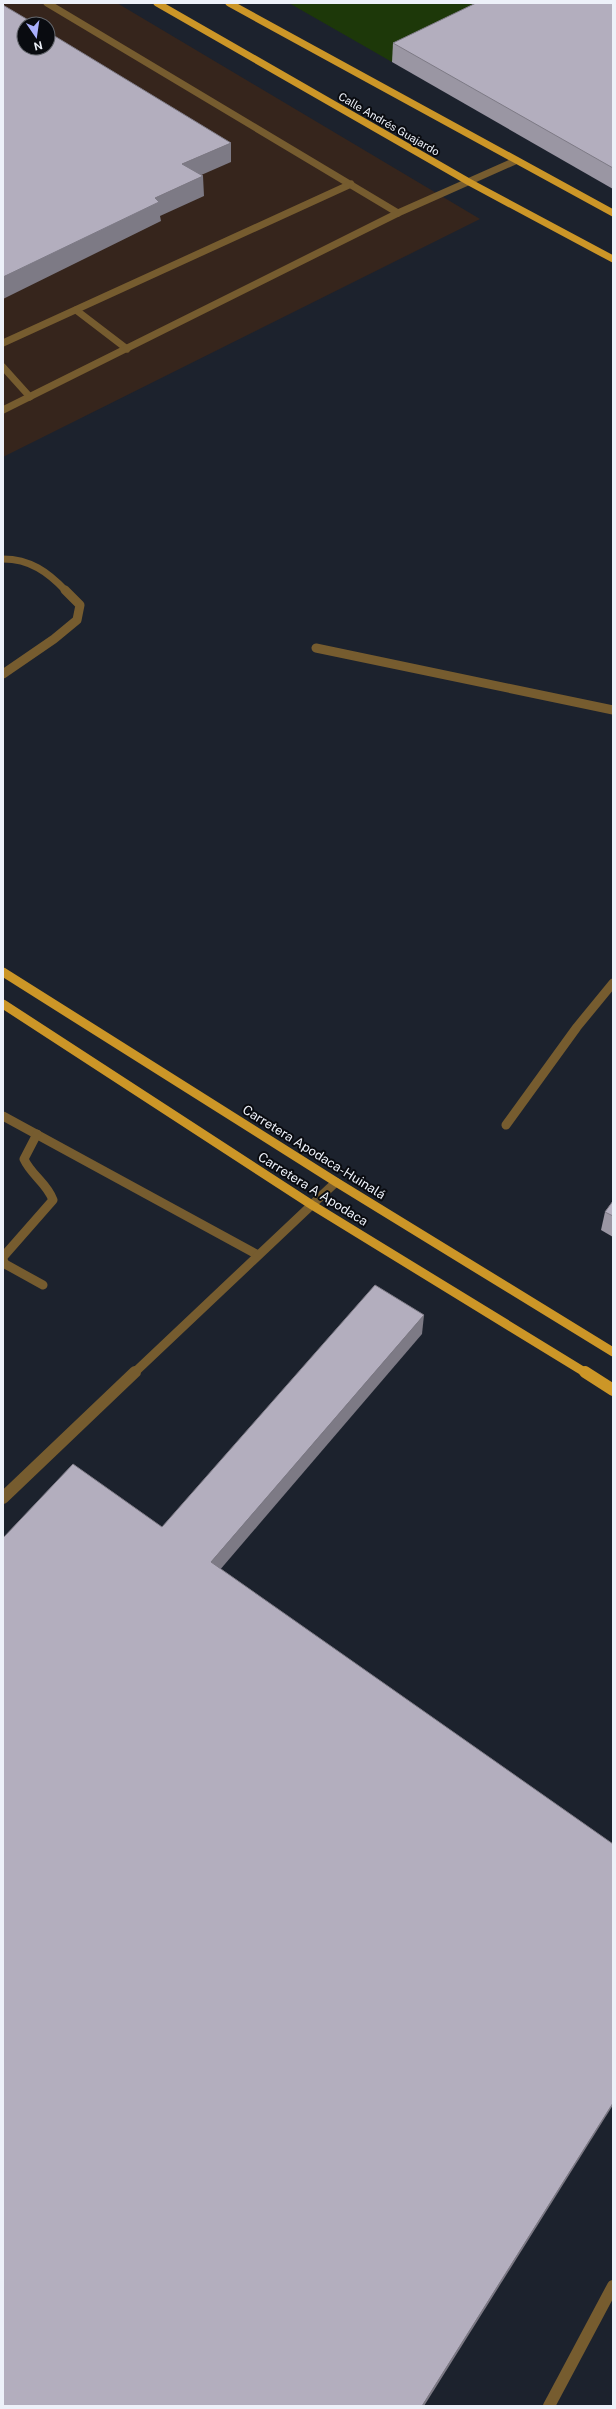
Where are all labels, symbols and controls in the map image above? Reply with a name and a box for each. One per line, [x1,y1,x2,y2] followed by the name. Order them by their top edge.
[16,16,56,56] north arrow
[33,39,44,53] text: N
[336,90,442,158] street label: Calle Andrés Guajardo
[240,1102,388,1202] street label: Carretera Apodaca-Huinalá
[255,1149,371,1229] street label: Carretera A Apodaca

